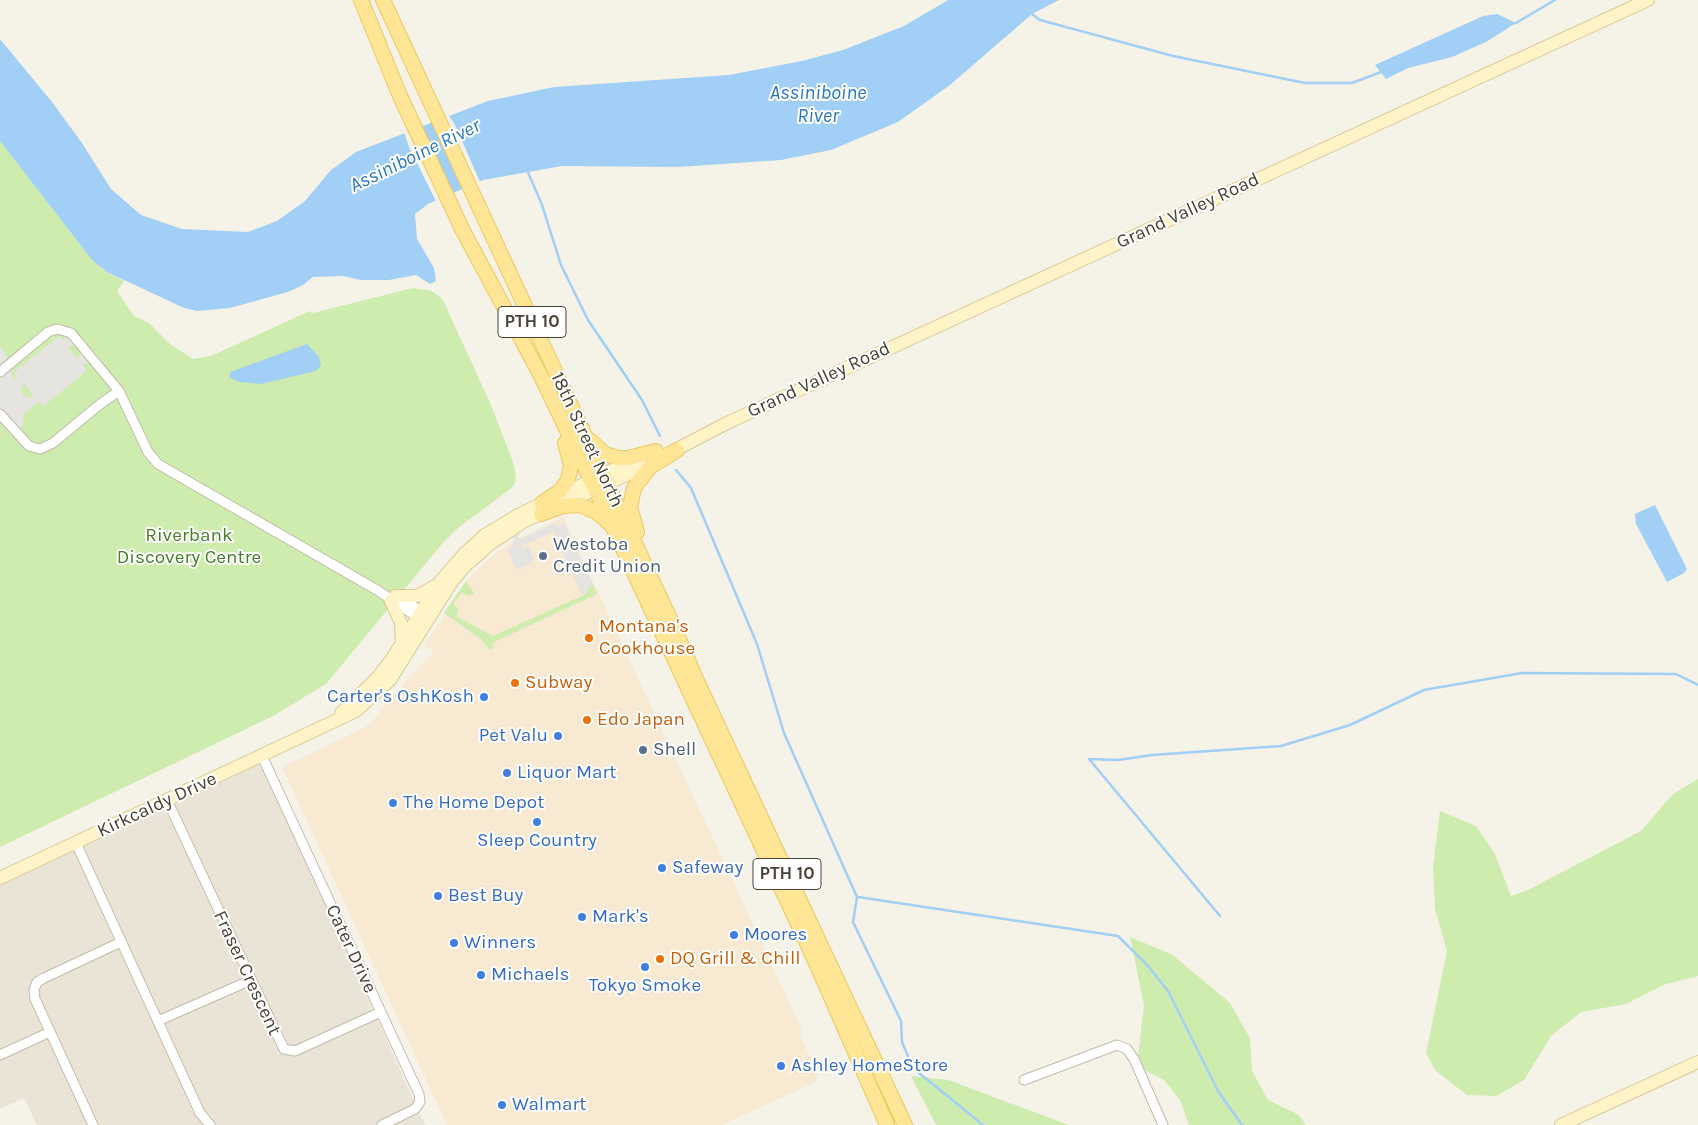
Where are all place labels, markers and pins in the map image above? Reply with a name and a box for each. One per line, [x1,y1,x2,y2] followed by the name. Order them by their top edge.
[553,534,661,578] place label: Westoba Credit Union
[537,550,549,562] marker: Westoba Credit Union
[599,616,695,660] place label: Montana's Cookhouse
[583,632,595,644] marker: Montana's Cookhouse
[525,672,592,694] place label: Subway
[509,677,521,689] marker: Subway
[327,686,474,708] place label: Carter's OshKosh
[478,691,490,703] marker: Carter's OshKosh
[597,709,685,731] place label: Edo Japan
[581,714,593,726] marker: Edo Japan
[479,725,548,747] place label: Pet Valu
[552,730,564,742] marker: Pet Valu
[653,739,696,761] place label: Shell
[637,744,649,756] marker: Shell
[517,762,616,784] place label: Liquor Mart
[501,767,513,779] marker: Liquor Mart
[403,792,544,814] place label: The Home Depot
[387,797,399,809] marker: The Home Depot
[531,816,543,828] marker: Sleep Country
[477,830,597,852] place label: Sleep Country
[672,857,743,879] place label: Safeway
[656,862,668,874] marker: Safeway
[448,885,523,907] place label: Best Buy
[432,890,444,902] marker: Best Buy
[592,906,649,928] place label: Mark's
[576,911,588,923] marker: Mark's
[744,924,807,946] place label: Moores
[728,929,740,941] marker: Moores
[464,932,536,954] place label: Winners
[448,937,460,949] marker: Winners
[670,948,801,970] place label: DQ Grill & Chill
[654,953,666,965] marker: DQ Grill & Chill
[639,961,651,973] marker: Tokyo Smoke
[491,964,570,986] place label: Michaels
[475,969,487,981] marker: Michaels
[589,975,701,997] place label: Tokyo Smoke
[791,1055,948,1077] place label: Ashley HomeStore
[775,1060,787,1072] marker: Ashley HomeStore
[512,1094,586,1116] place label: Walmart
[496,1099,508,1111] marker: Walmart

